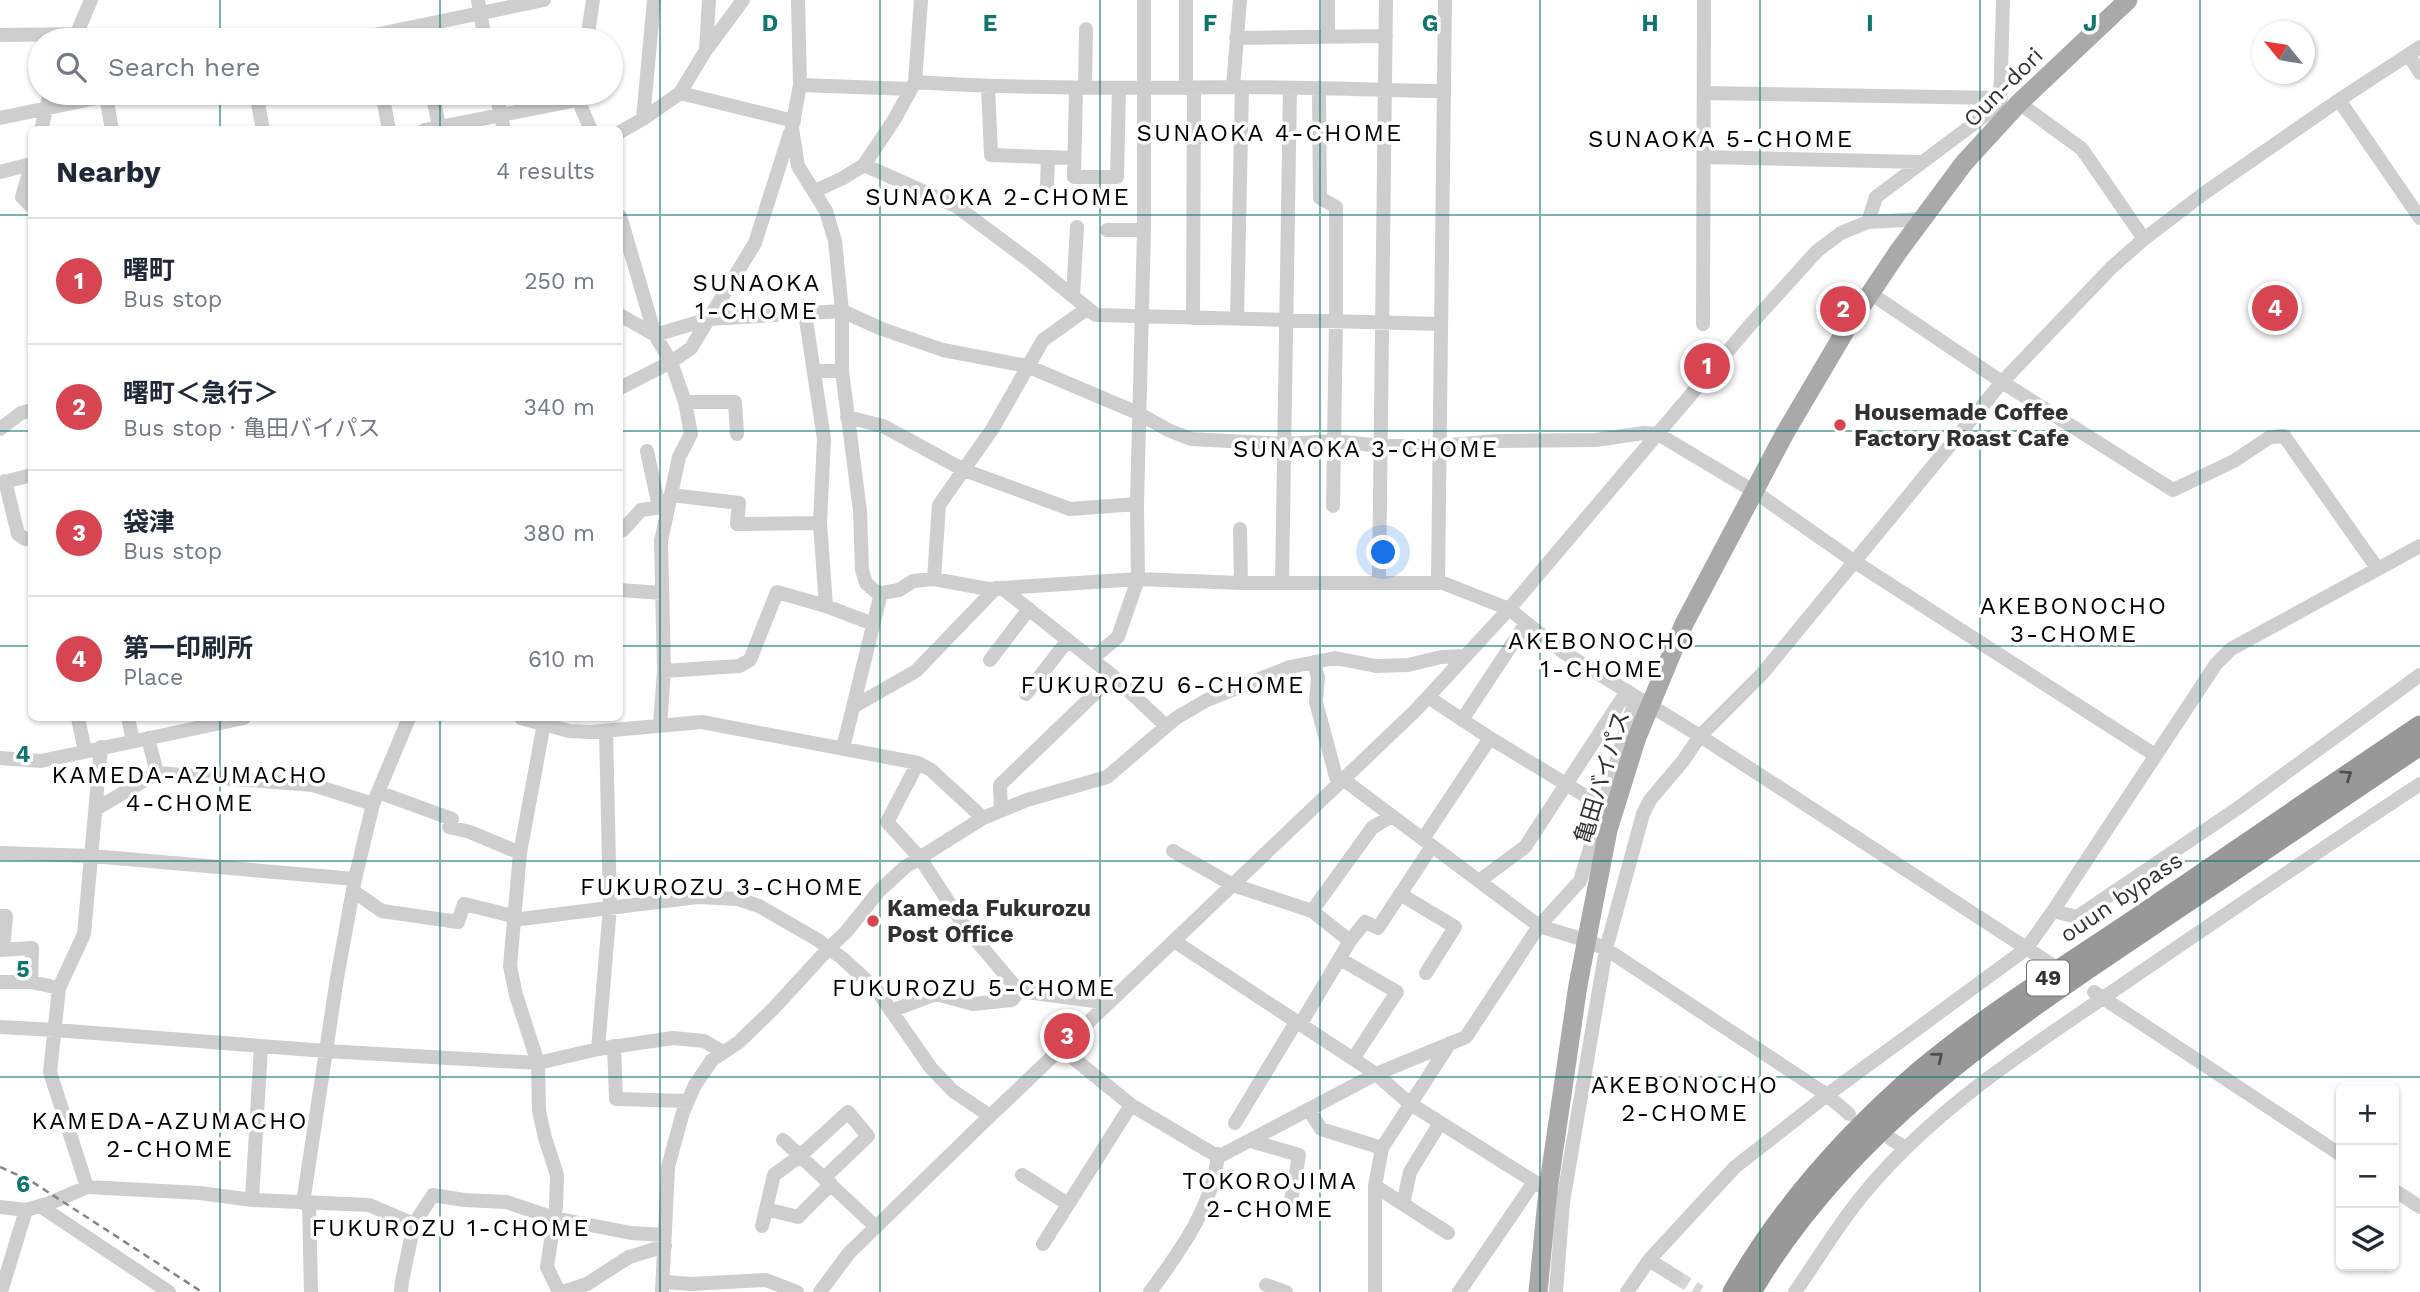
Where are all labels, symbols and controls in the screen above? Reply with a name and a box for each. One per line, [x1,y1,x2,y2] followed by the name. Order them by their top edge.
[762,10,778,37] text: D
[983,10,997,37] text: E
[1203,10,1217,37] text: F
[1422,10,1438,37] text: G
[1641,10,1659,37] text: H
[1866,10,1874,37] text: I
[2083,10,2097,37] text: J
[2252,21,2315,84] north arrow
[28,28,623,105] search box
[1958,42,2049,133] street label: Oun-dori
[52,48,90,86] icon: search
[108,52,260,82] text: Search here
[1137,119,1403,147] district label: SUNAOKA 4-CHOME
[1588,125,1854,153] district label: SUNAOKA 5-CHOME
[56,154,161,189] text: Nearby
[496,158,595,185] text: 4 results
[865,183,1131,211] district label: SUNAOKA 2-CHOME
[123,255,175,285] text: 曙町
[74,268,84,295] text: 1
[524,268,595,295] text: 250 m
[693,269,821,325] district label: SUNAOKA 1-CHOME
[2252,282,2298,334] pin: 4
[1820,283,1866,335] pin: 2
[123,286,222,313] text: Bus stop
[1684,340,1730,392] pin: 1
[123,378,279,408] text: 曙町＜急行＞
[72,394,86,421] text: 2
[523,394,595,421] text: 340 m
[1854,399,2069,452] place label: Housemade Coffee Factory Roast Cafe
[123,415,381,442] text: Bus stop · 亀田バイパス
[1832,417,1848,433] marker: Housemade Coffee Factory Roast Cafe
[1233,435,1499,463] district label: SUNAOKA 3-CHOME
[123,507,175,537] text: 袋津
[72,520,86,547] text: 3
[523,520,595,547] text: 380 m
[1366,535,1400,569] your location
[123,538,222,565] text: Bus stop
[1980,592,2168,648] district label: AKEBONOCHO 3-CHOME
[1508,627,1696,683] district label: AKEBONOCHO 1-CHOME
[123,633,253,663] text: 第一印刷所
[72,646,86,673] text: 4
[528,646,595,673] text: 610 m
[123,664,183,691] text: Place
[1021,671,1305,699] district label: FUKUROZU 6-CHOME
[1569,707,1635,847] street label: 亀田バイパス
[16,741,31,768] text: 4
[51,761,329,817] district label: KAMEDA-AZUMACHO 4-CHOME
[2339,771,2352,783] one-way arrow
[2055,847,2188,948] street label: ouun bypass
[580,873,864,901] district label: FUKUROZU 3-CHOME
[887,895,1091,948] place label: Kameda Fukurozu Post Office
[865,913,881,929] marker: Kameda Fukurozu Post Office
[16,956,30,983] text: 5
[2027,960,2069,996] road number: 49
[832,974,1116,1002] district label: FUKUROZU 5-CHOME
[1044,1010,1090,1062] pin: 3
[1930,1053,1943,1066] one-way arrow
[1591,1071,1779,1127] district label: AKEBONOCHO 2-CHOME
[2336,1082,2399,1271] map controls
[2336,1082,2399,1145] button: +
[31,1107,309,1163] district label: KAMEDA-AZUMACHO 2-CHOME
[2336,1145,2399,1208] button: −
[1182,1167,1358,1223] district label: TOKOROJIMA 2-CHOME
[16,1171,30,1198] text: 6
[2336,1208,2399,1271] button: layers
[311,1214,591,1242] district label: FUKUROZU 1-CHOME

